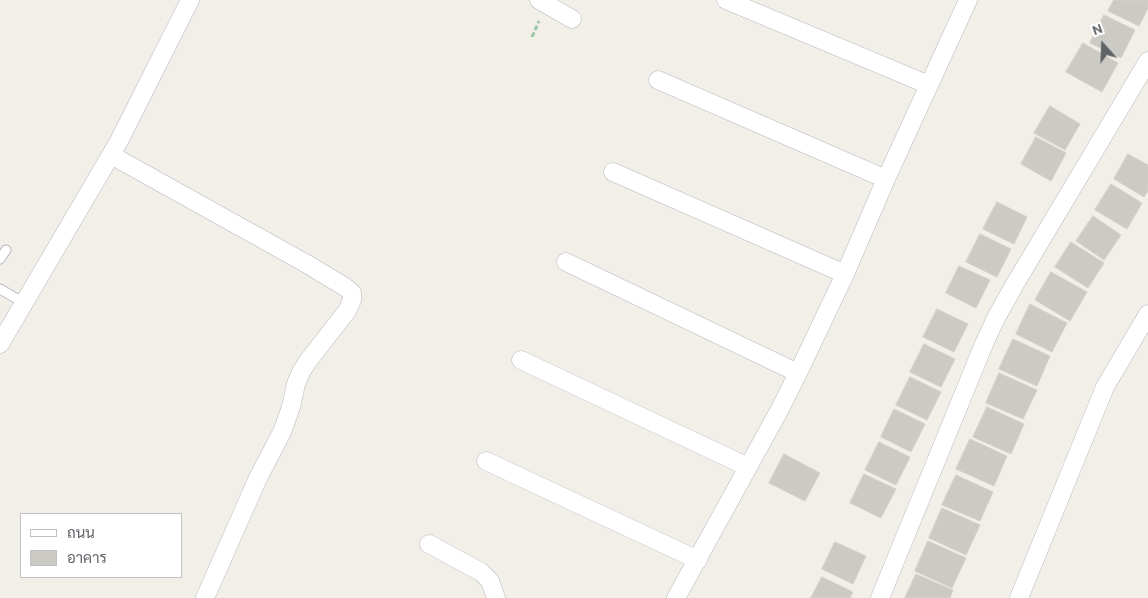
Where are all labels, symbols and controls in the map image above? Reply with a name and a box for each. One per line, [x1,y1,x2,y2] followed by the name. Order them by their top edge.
[1078,20,1128,70] north arrow
[1090,21,1105,40] text: N
[20,513,182,578] legend
[67,525,95,544] text: ถนน
[67,550,107,569] text: อาคาร

